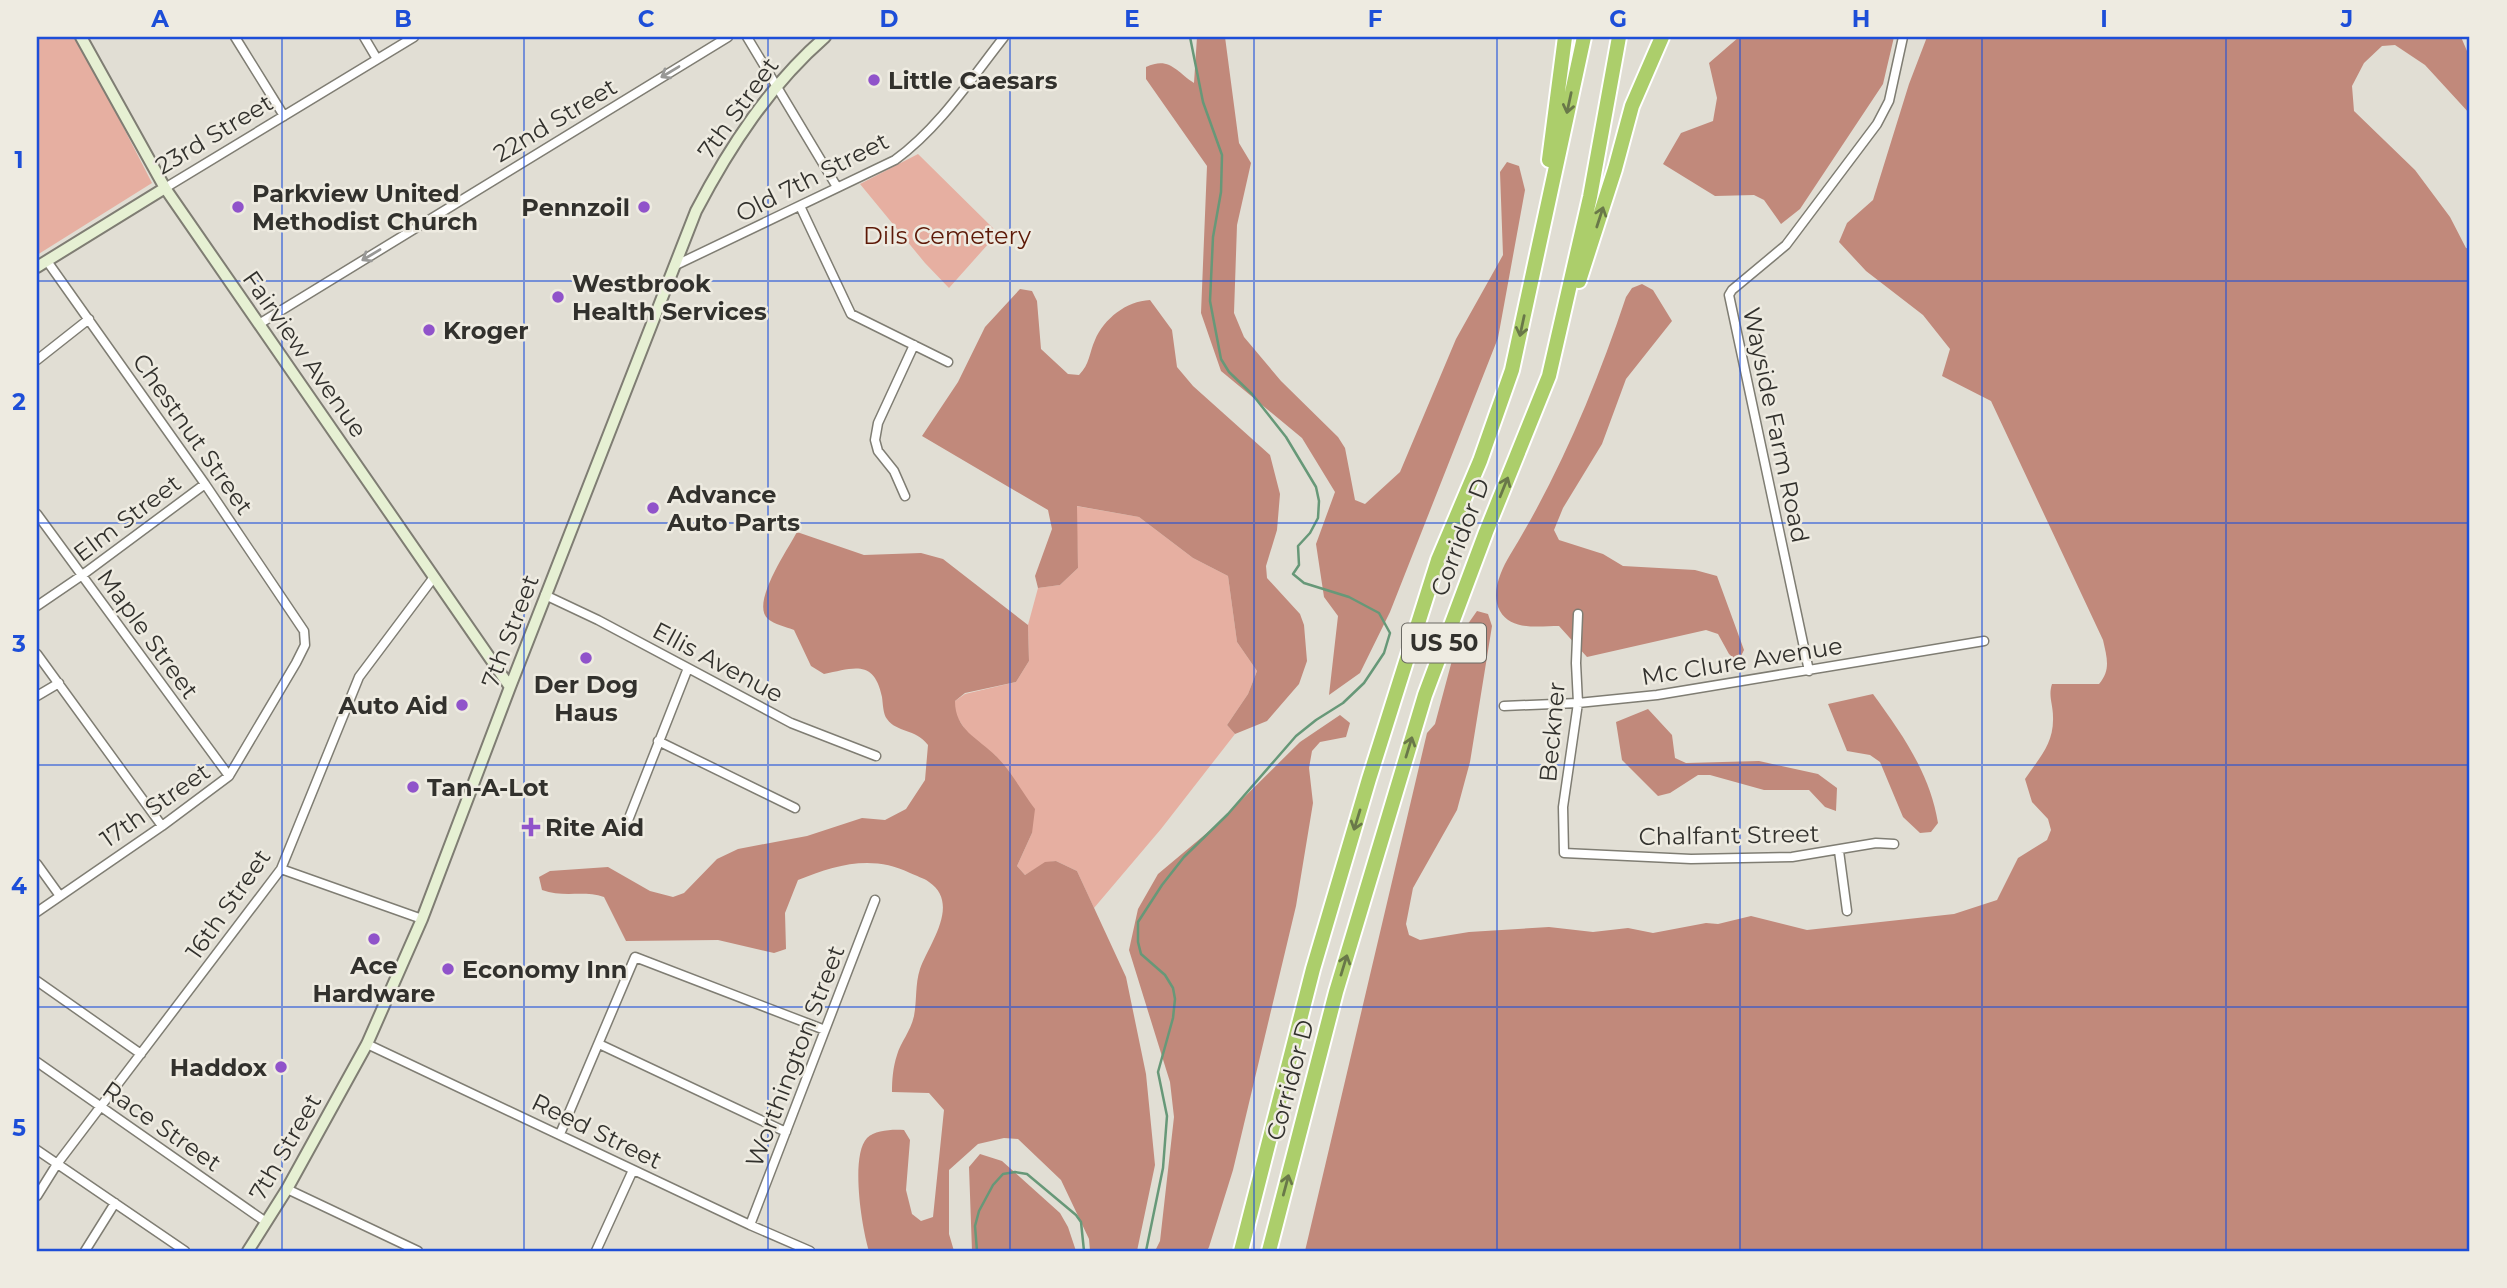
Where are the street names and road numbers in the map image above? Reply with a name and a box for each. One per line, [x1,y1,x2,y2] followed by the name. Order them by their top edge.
[691,51,785,164] street label: 7th Street
[488,72,622,168] street label: 22nd Street
[150,88,278,180] street label: 23rd Street
[731,126,894,228] street label: Old 7th Street
[237,265,373,443] street label: Fairview Avenue
[1737,305,1815,545] street label: Wayside Farm Road
[127,348,260,520] street label: Chestnut Street
[68,468,187,568] street label: Elm Street
[1424,474,1496,600] street label: Corridor D
[91,564,205,705] street label: Maple Street
[475,570,545,692] street label: 7th Street
[648,615,788,709] street label: Ellis Avenue
[1402,624,1486,663] road number: US 50
[1639,631,1845,691] street label: Mc Clure Avenue
[1533,681,1571,783] street label: Beckner
[95,756,216,853] street label: 17th Street
[1638,819,1820,851] street label: Chalfant Street
[179,843,277,965] street label: 16th Street
[739,941,851,1171] street label: Worthington Street
[1260,1016,1320,1144] street label: Corridor D
[97,1075,227,1178] street label: Race Street
[527,1087,667,1175] street label: Reed Street
[243,1088,327,1206] street label: 7th Street

